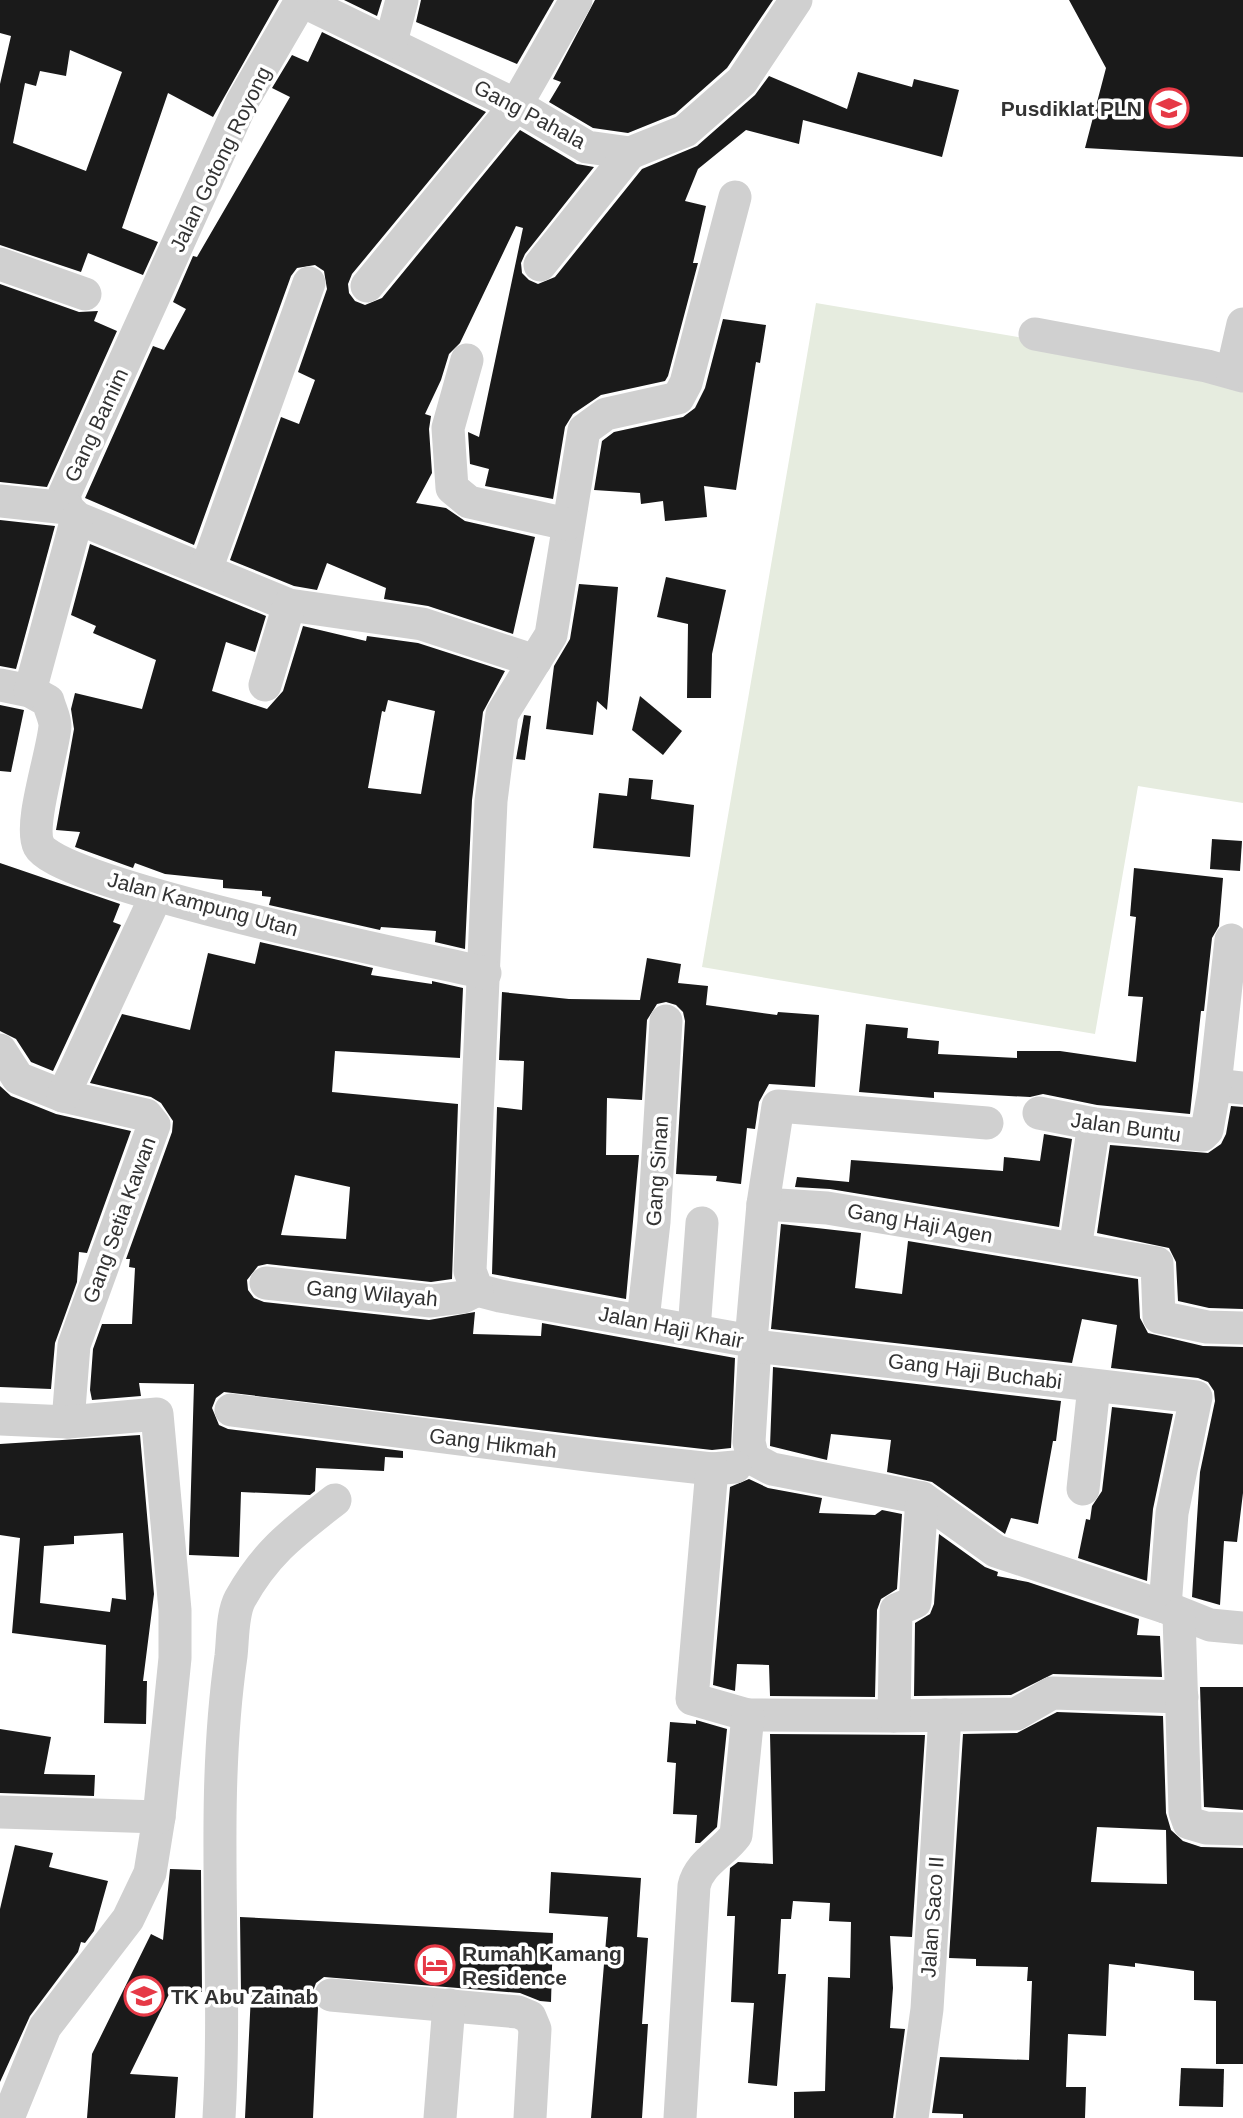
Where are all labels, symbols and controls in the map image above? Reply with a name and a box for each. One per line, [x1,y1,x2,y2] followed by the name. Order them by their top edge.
[165,63,275,255] street label: Jalan Gotong Royong
[470,75,590,153] street label: Gang Pahala
[1148,87,1190,129] school or university icon: Pusdiklat PLN
[1001,97,1142,120] place label: Pusdiklat PLN
[60,365,132,485] street label: Gang Bamim
[105,868,301,940] street label: Jalan Kampung Utan
[1069,1108,1183,1146] street label: Jalan Buntu
[642,1115,672,1227] street label: Gang Sinan
[78,1134,160,1306] street label: Gang Setia Kawan
[846,1199,994,1247] street label: Gang Haji Agen
[305,1276,439,1310] street label: Gang Wilayah
[597,1302,745,1352] street label: Jalan Haji Khair
[887,1349,1063,1393] street label: Gang Haji Buchabi
[428,1424,558,1462] street label: Gang Hikmah
[916,1856,948,1978] street label: Jalan Saco II
[462,1942,622,1989] place label: Rumah Kamang Residence
[414,1944,456,1986] hotel icon: Rumah Kamang Residence
[123,1975,165,2017] school or university icon: TK Abu Zainab
[171,1985,318,2008] place label: TK Abu Zainab

